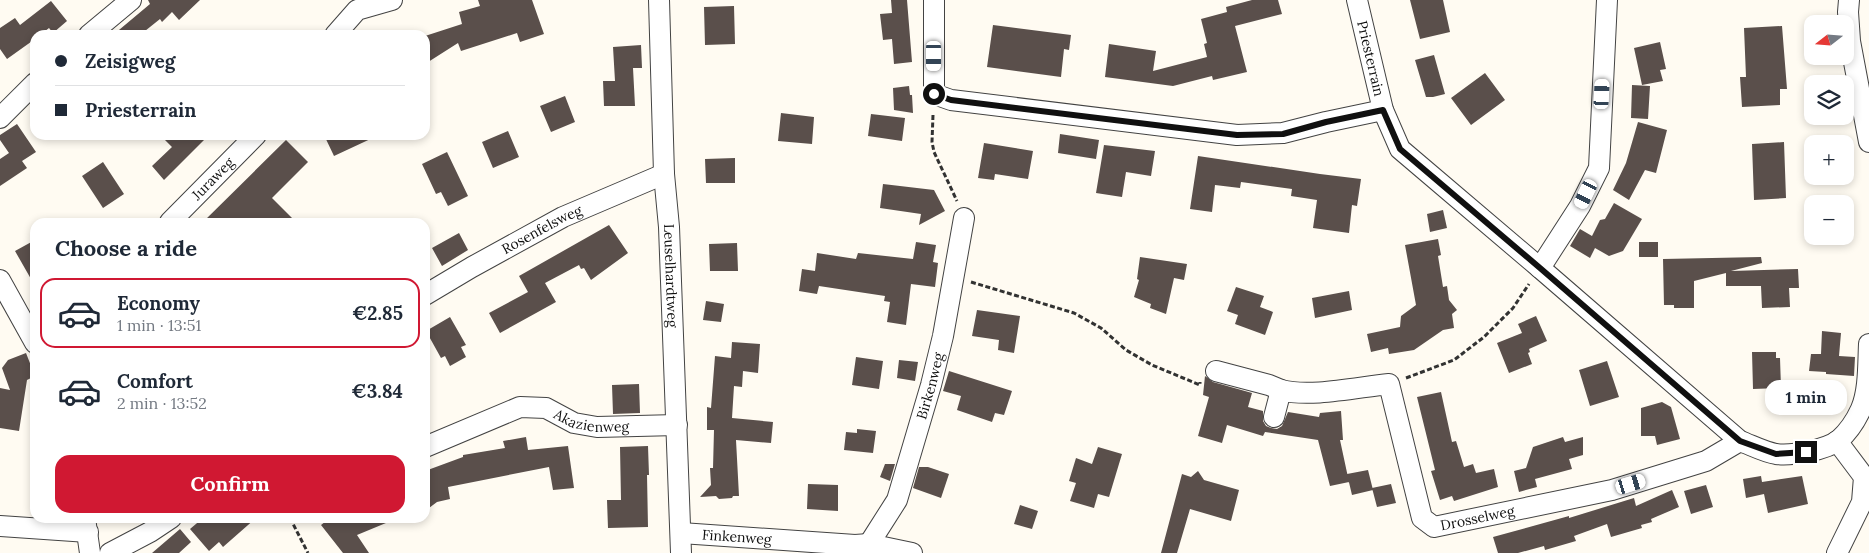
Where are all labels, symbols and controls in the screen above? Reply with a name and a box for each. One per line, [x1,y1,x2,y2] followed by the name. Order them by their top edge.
[1804,15,1854,65] north arrow
[1804,15,1854,245] map controls
[1353,19,1389,99] street label: Priesterrain
[926,41,941,71] car
[85,49,175,73] text: Zeisigweg
[1804,75,1854,125] button: layers
[1593,79,1610,109] car
[923,83,945,105] route start
[85,98,196,122] text: Priesterrain
[1804,135,1854,185] button: +
[187,153,238,204] street label: Juraweg
[1572,177,1599,211] car
[1804,195,1854,245] button: −
[498,201,585,258] street label: Rosenfelsweg
[660,223,682,328] street label: Leuselhardtweg
[55,234,197,262] text: Choose a ride
[57,291,102,336] icon: car
[117,291,200,315] text: Economy
[352,301,403,325] text: €2.85
[117,315,201,335] text: 1 min · 13:51
[912,351,948,421] street label: Birkenweg
[57,369,102,414] icon: car
[117,369,193,393] text: Comfort
[351,379,403,403] text: €3.84
[1765,380,1847,414] callout: 1 min
[1786,387,1826,407] text: 1 min
[117,393,207,413] text: 2 min · 13:52
[550,405,630,436] street label: Akazienweg
[1795,441,1817,463] route end
[55,455,405,513] button: Confirm
[1614,472,1647,496] car
[1439,501,1516,534] street label: Drosselweg
[701,525,773,548] street label: Finkenweg

